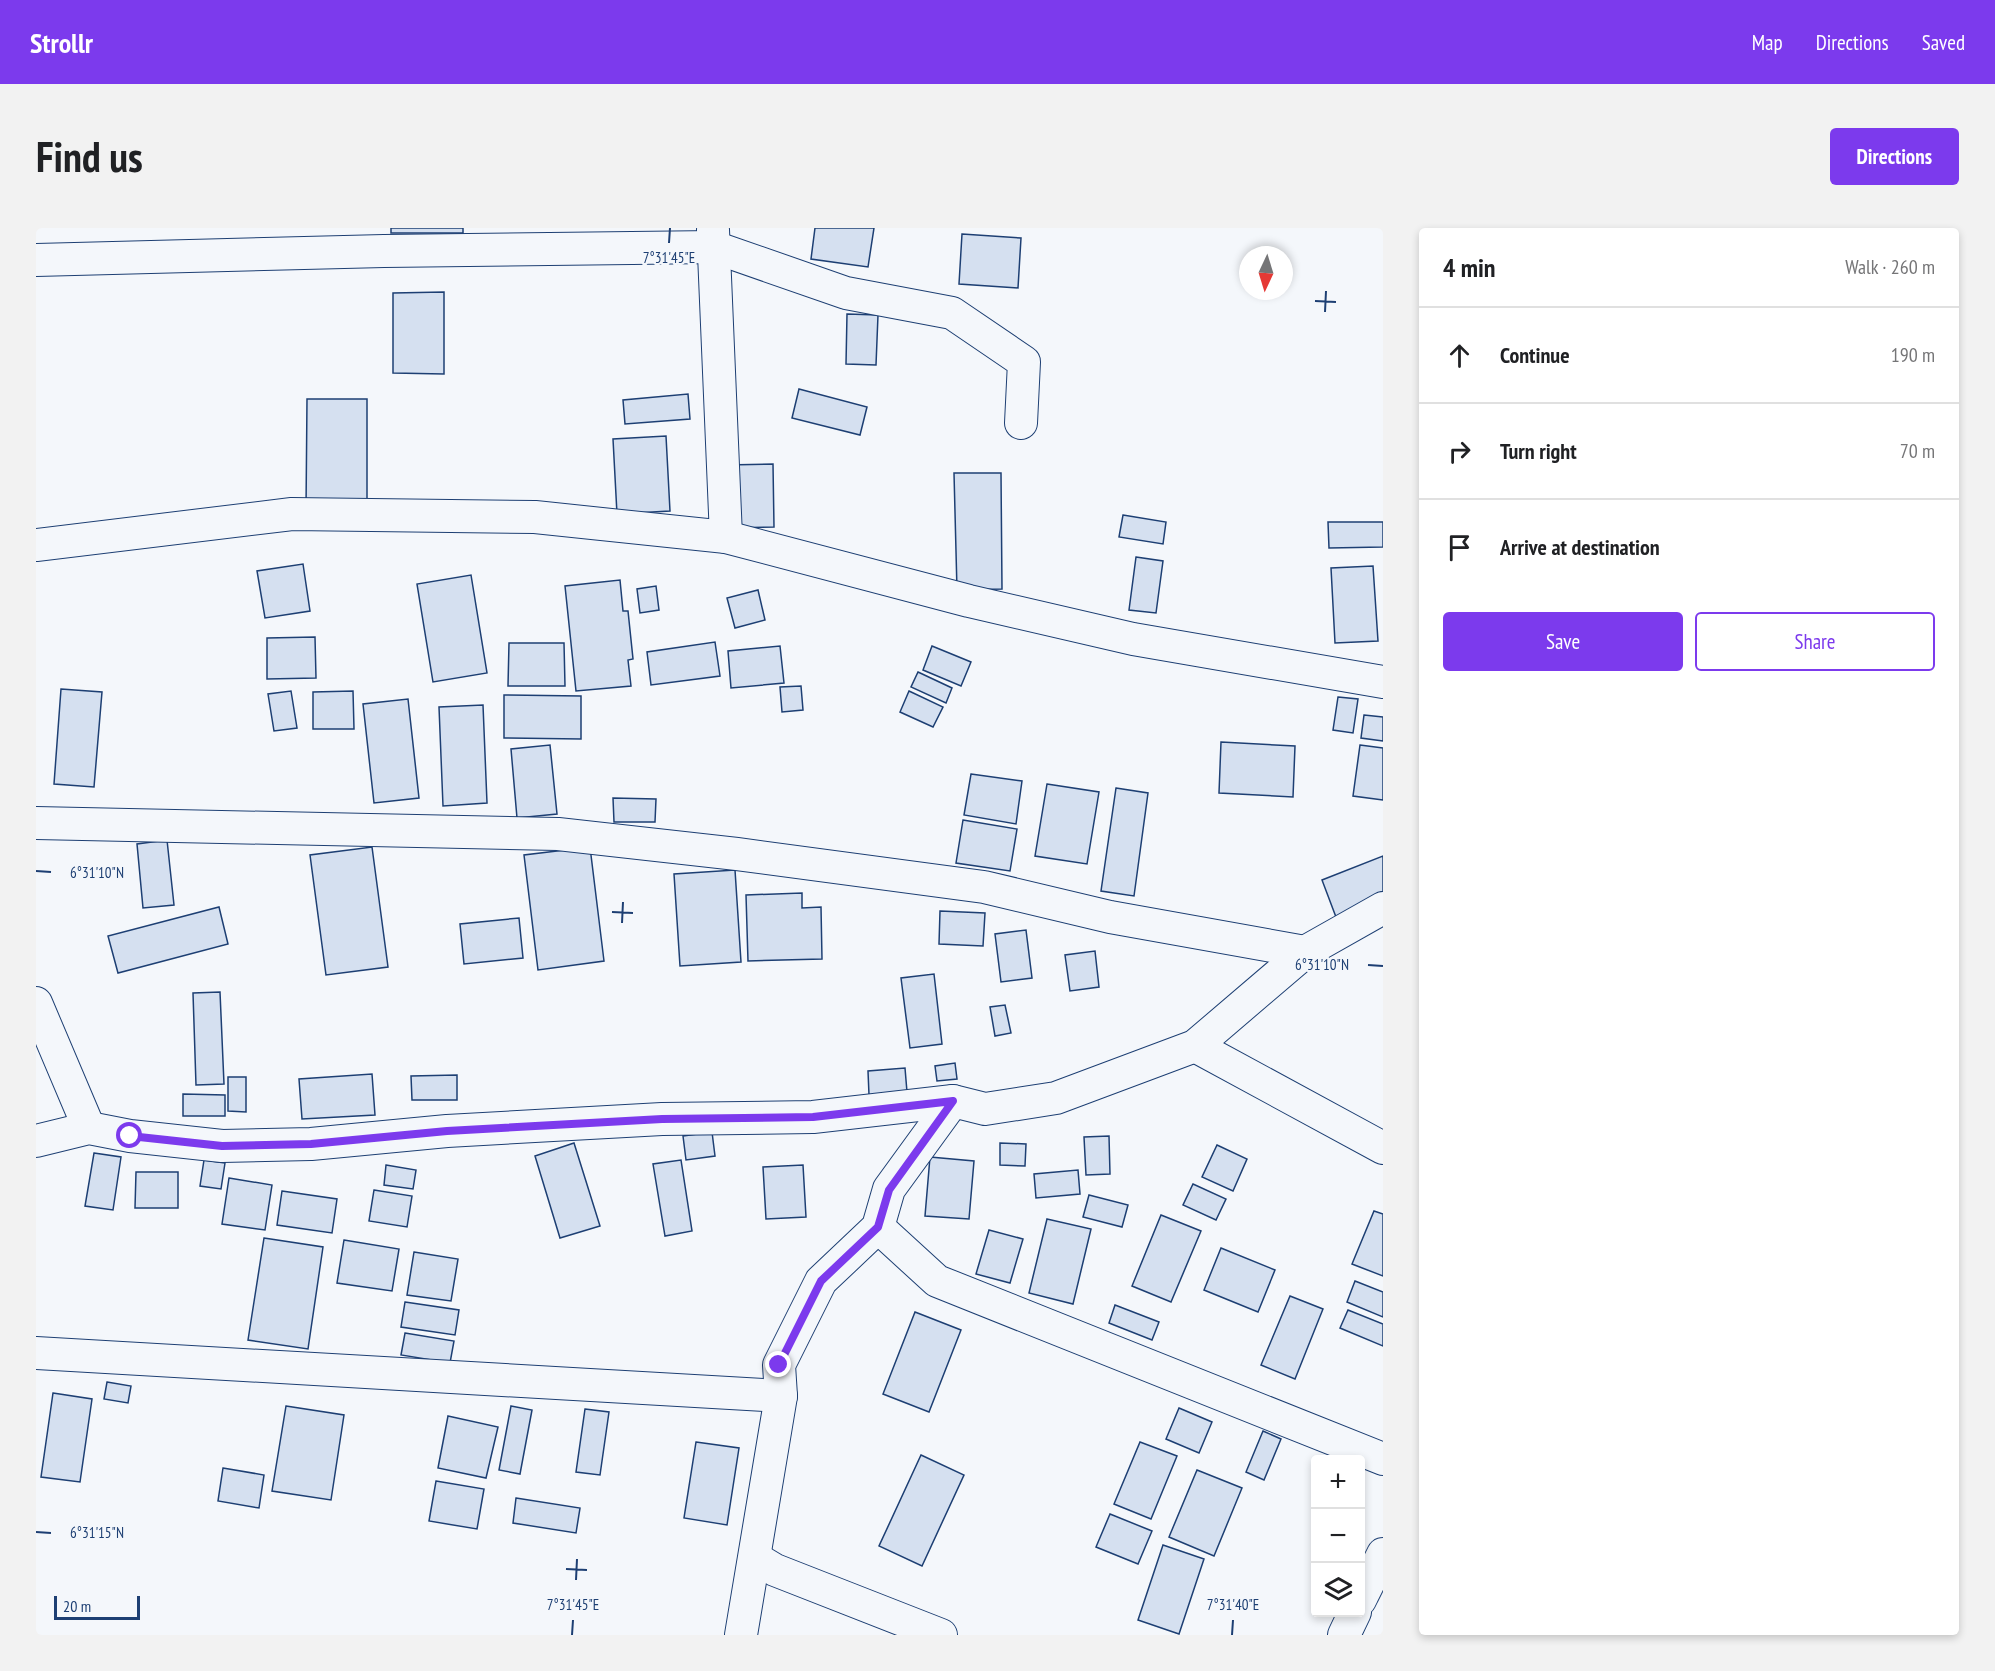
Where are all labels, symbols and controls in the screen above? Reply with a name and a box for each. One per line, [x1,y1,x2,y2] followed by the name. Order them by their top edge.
[30,24,93,61] text: Strollr
[1752,29,1783,56] text: Map
[1816,29,1889,56] text: Directions
[1922,29,1965,56] text: Saved
[1830,128,1959,185] button: Directions
[36,129,143,184] text: Find us
[1239,246,1293,300] north arrow
[643,248,695,267] text: 7°31'45"E
[1443,251,1496,284] text: 4 min
[1845,254,1935,280] text: Walk · 260 m
[1443,339,1476,372] icon: ahead
[1500,341,1570,369] text: Continue
[1891,342,1935,368] text: 190 m
[1443,435,1476,468] icon: right
[1500,437,1577,465] text: Turn right
[1900,438,1935,464] text: 70 m
[1443,531,1476,564] icon: arrive
[1500,533,1660,561] text: Arrive at destination
[1443,612,1683,671] button: Save
[1695,612,1935,671] button: Share
[70,863,124,882] text: 6°31'10"N
[1295,955,1349,974] text: 6°31'10"N
[116,1122,142,1148] route start
[765,1351,791,1377] route end
[1311,1455,1365,1617] map controls
[1311,1455,1365,1509] button: +
[1311,1509,1365,1563] button: −
[70,1523,124,1542] text: 6°31'15"N
[1311,1563,1365,1617] button: layers
[54,1593,140,1620] scale bar
[547,1595,599,1614] text: 7°31'45"E
[1207,1595,1259,1614] text: 7°31'40"E
[63,1596,91,1616] text: 20 m

